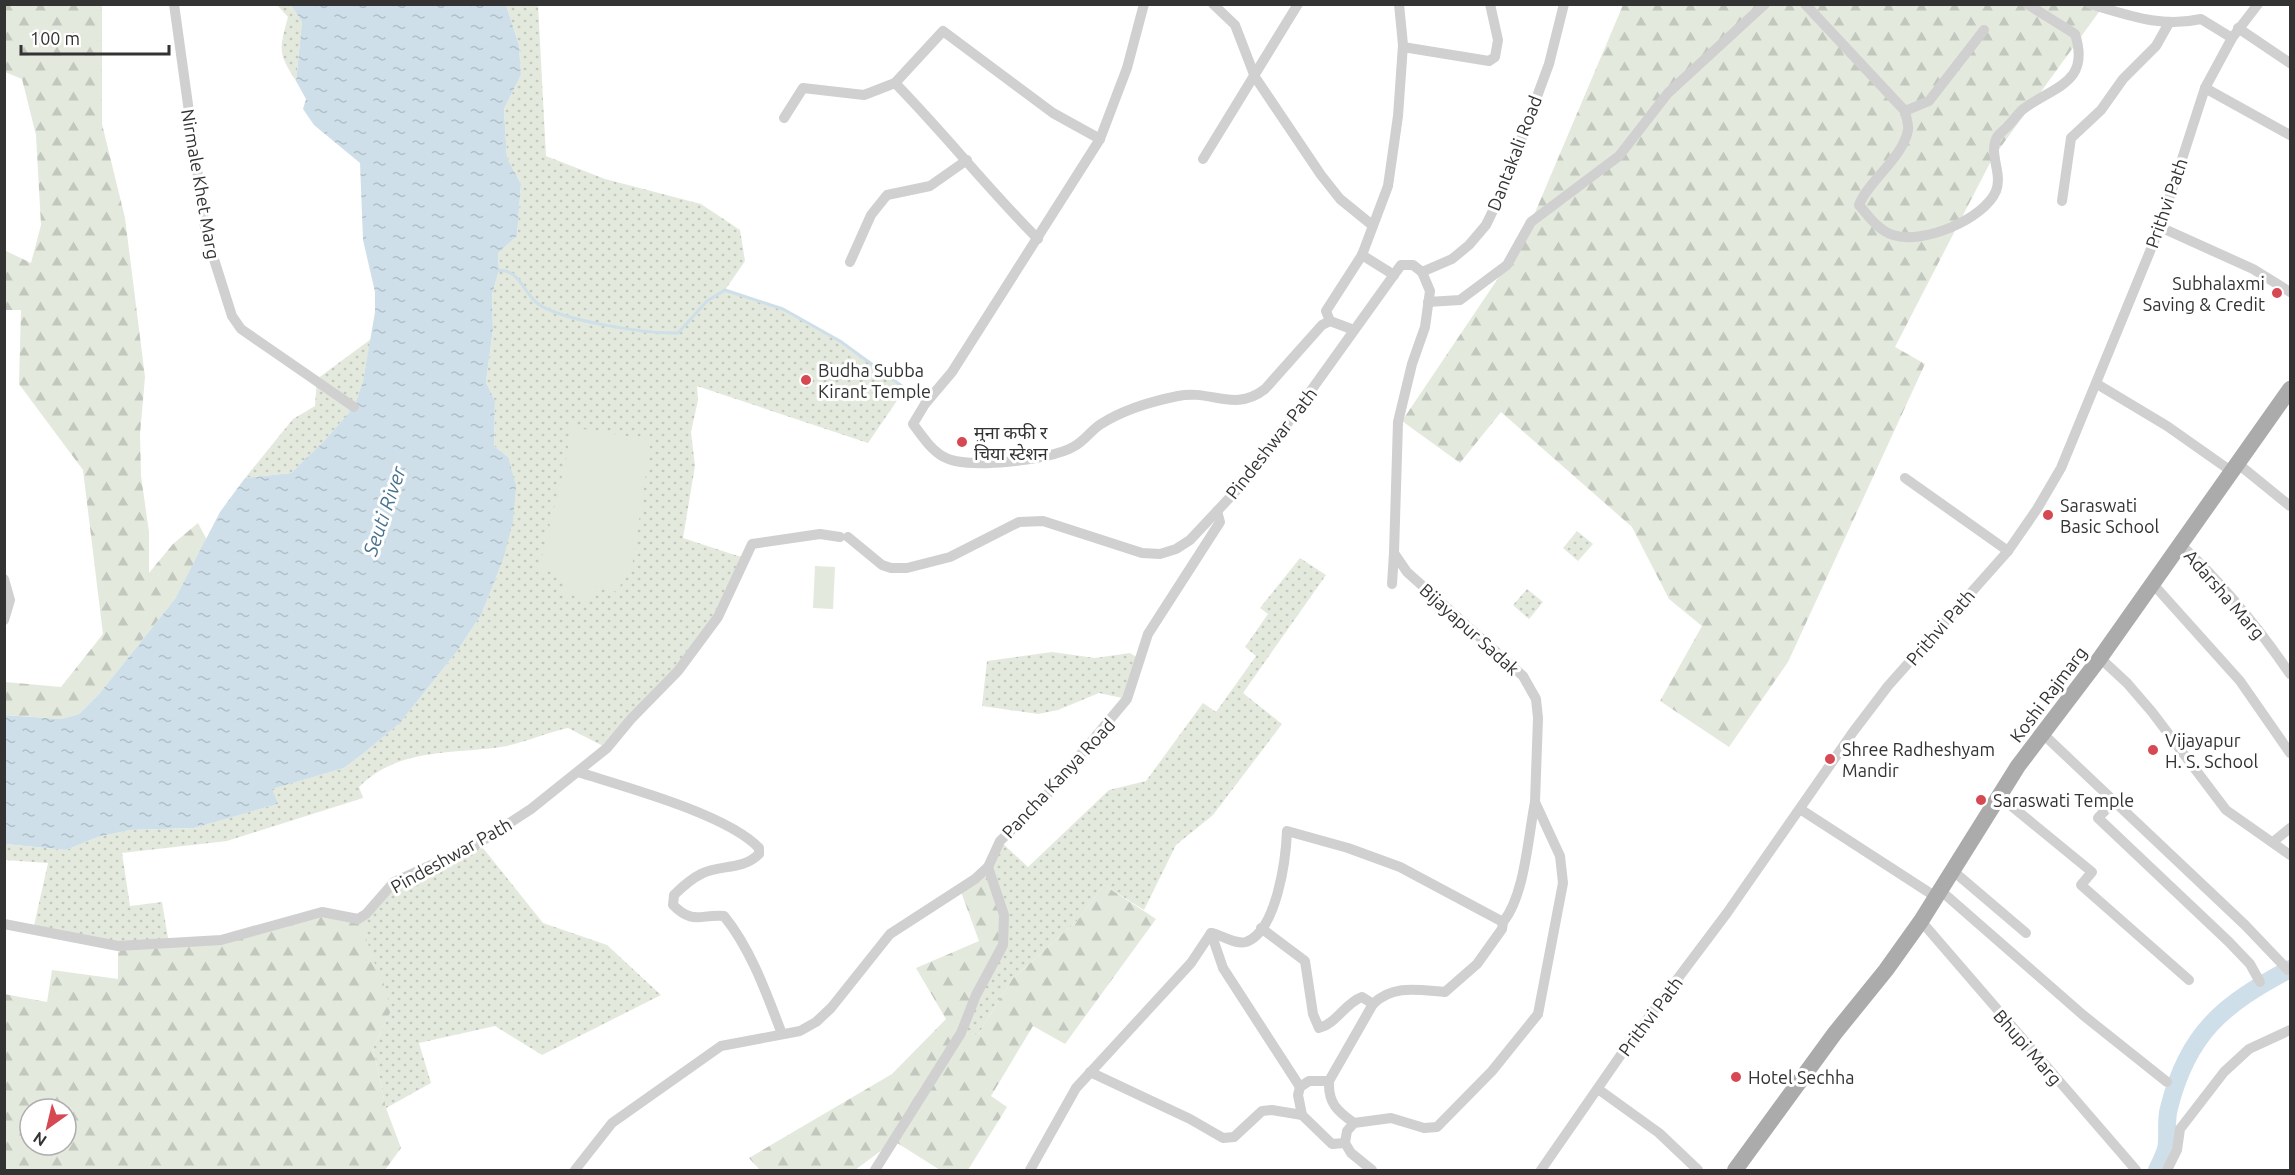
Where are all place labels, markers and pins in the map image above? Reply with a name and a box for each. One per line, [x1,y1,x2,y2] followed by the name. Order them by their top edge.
[2143,273,2265,314] place label: Subhalaxmi Saving & Credit
[2270,286,2284,300] marker: Subhalaxmi Saving & Credit
[818,360,931,401] place label: Budha Subba Kirant Temple
[799,373,813,387] marker: Budha Subba Kirant Temple
[974,422,1049,463] place label: मुना कफी र चिया स्टेशन
[955,435,969,449] marker: मुना कफी र चिया स्टेशन
[2060,495,2159,536] place label: Saraswati Basic School
[2041,508,2055,522] marker: Saraswati Basic School
[2165,730,2258,771] place label: Vijayapur H. S. School
[1842,739,1995,780] place label: Shree Radheshyam Mandir
[2146,743,2160,757] marker: Vijayapur H. S. School
[1823,752,1837,766] marker: Shree Radheshyam Mandir
[1993,790,2134,810] place label: Saraswati Temple
[1974,793,1988,807] marker: Saraswati Temple
[1748,1067,1854,1087] place label: Hotel Sechha
[1729,1070,1743,1084] marker: Hotel Sechha

